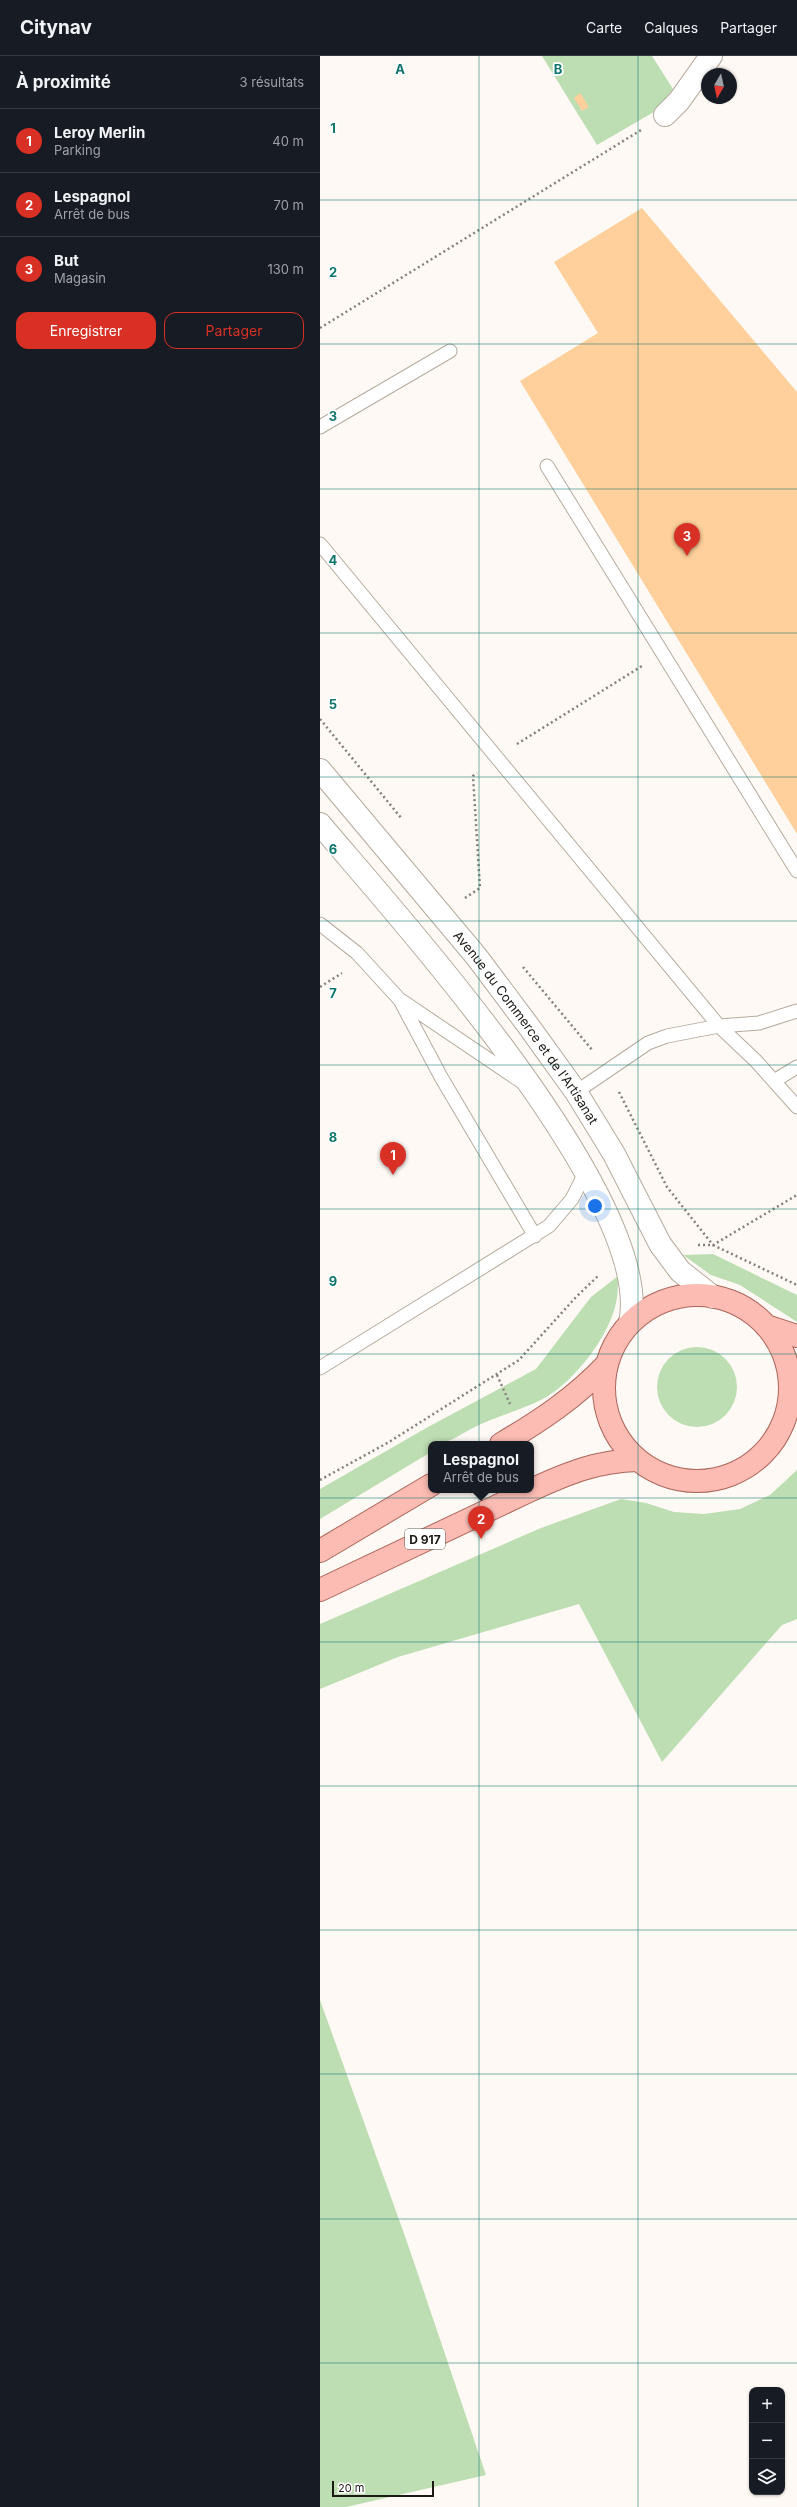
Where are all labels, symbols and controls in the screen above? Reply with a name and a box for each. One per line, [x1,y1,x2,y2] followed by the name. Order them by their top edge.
[20,16,92,39] text: Citynav
[586,19,622,36] text: Carte
[644,19,698,36] text: Calques
[720,19,777,36] text: Partager
[395,61,405,77] text: A
[554,61,563,77] text: B
[701,68,737,104] north arrow
[16,72,111,92] text: À proximité
[240,74,304,90] text: 3 résultats
[330,120,336,136] text: 1
[54,123,145,142] text: Leroy Merlin
[26,133,32,149] text: 1
[272,133,304,149] text: 40 m
[54,142,101,158] text: Parking
[54,187,130,206] text: Lespagnol
[25,197,33,213] text: 2
[274,197,304,213] text: 70 m
[54,206,130,222] text: Arrêt de bus
[54,251,79,270] text: But
[25,261,33,277] text: 3
[267,261,304,277] text: 130 m
[329,264,337,280] text: 2
[54,270,106,286] text: Magasin
[16,312,156,349] button: Enregistrer
[164,312,304,349] button: Partager
[329,408,337,424] text: 3
[674,523,700,556] pin: 3
[329,552,338,568] text: 4
[329,696,337,712] text: 5
[329,841,337,857] text: 6
[450,927,602,1127] street label: Avenue du Commerce et de l'Artisanat
[329,985,337,1001] text: 7
[329,1129,337,1145] text: 8
[380,1142,406,1175] pin: 1
[585,1196,605,1216] your location
[329,1273,337,1289] text: 9
[428,1441,534,1493] popup
[443,1450,519,1469] text: Lespagnol
[443,1469,519,1485] text: Arrêt de bus
[468,1506,494,1539] pin: 2
[405,1529,445,1549] road number: D 917
[749,2387,785,2495] map controls
[749,2387,785,2423] button: +
[749,2423,785,2459] button: −
[749,2459,785,2495] button: layers
[332,2479,434,2498] scale bar
[338,2481,364,2495] text: 20 m

